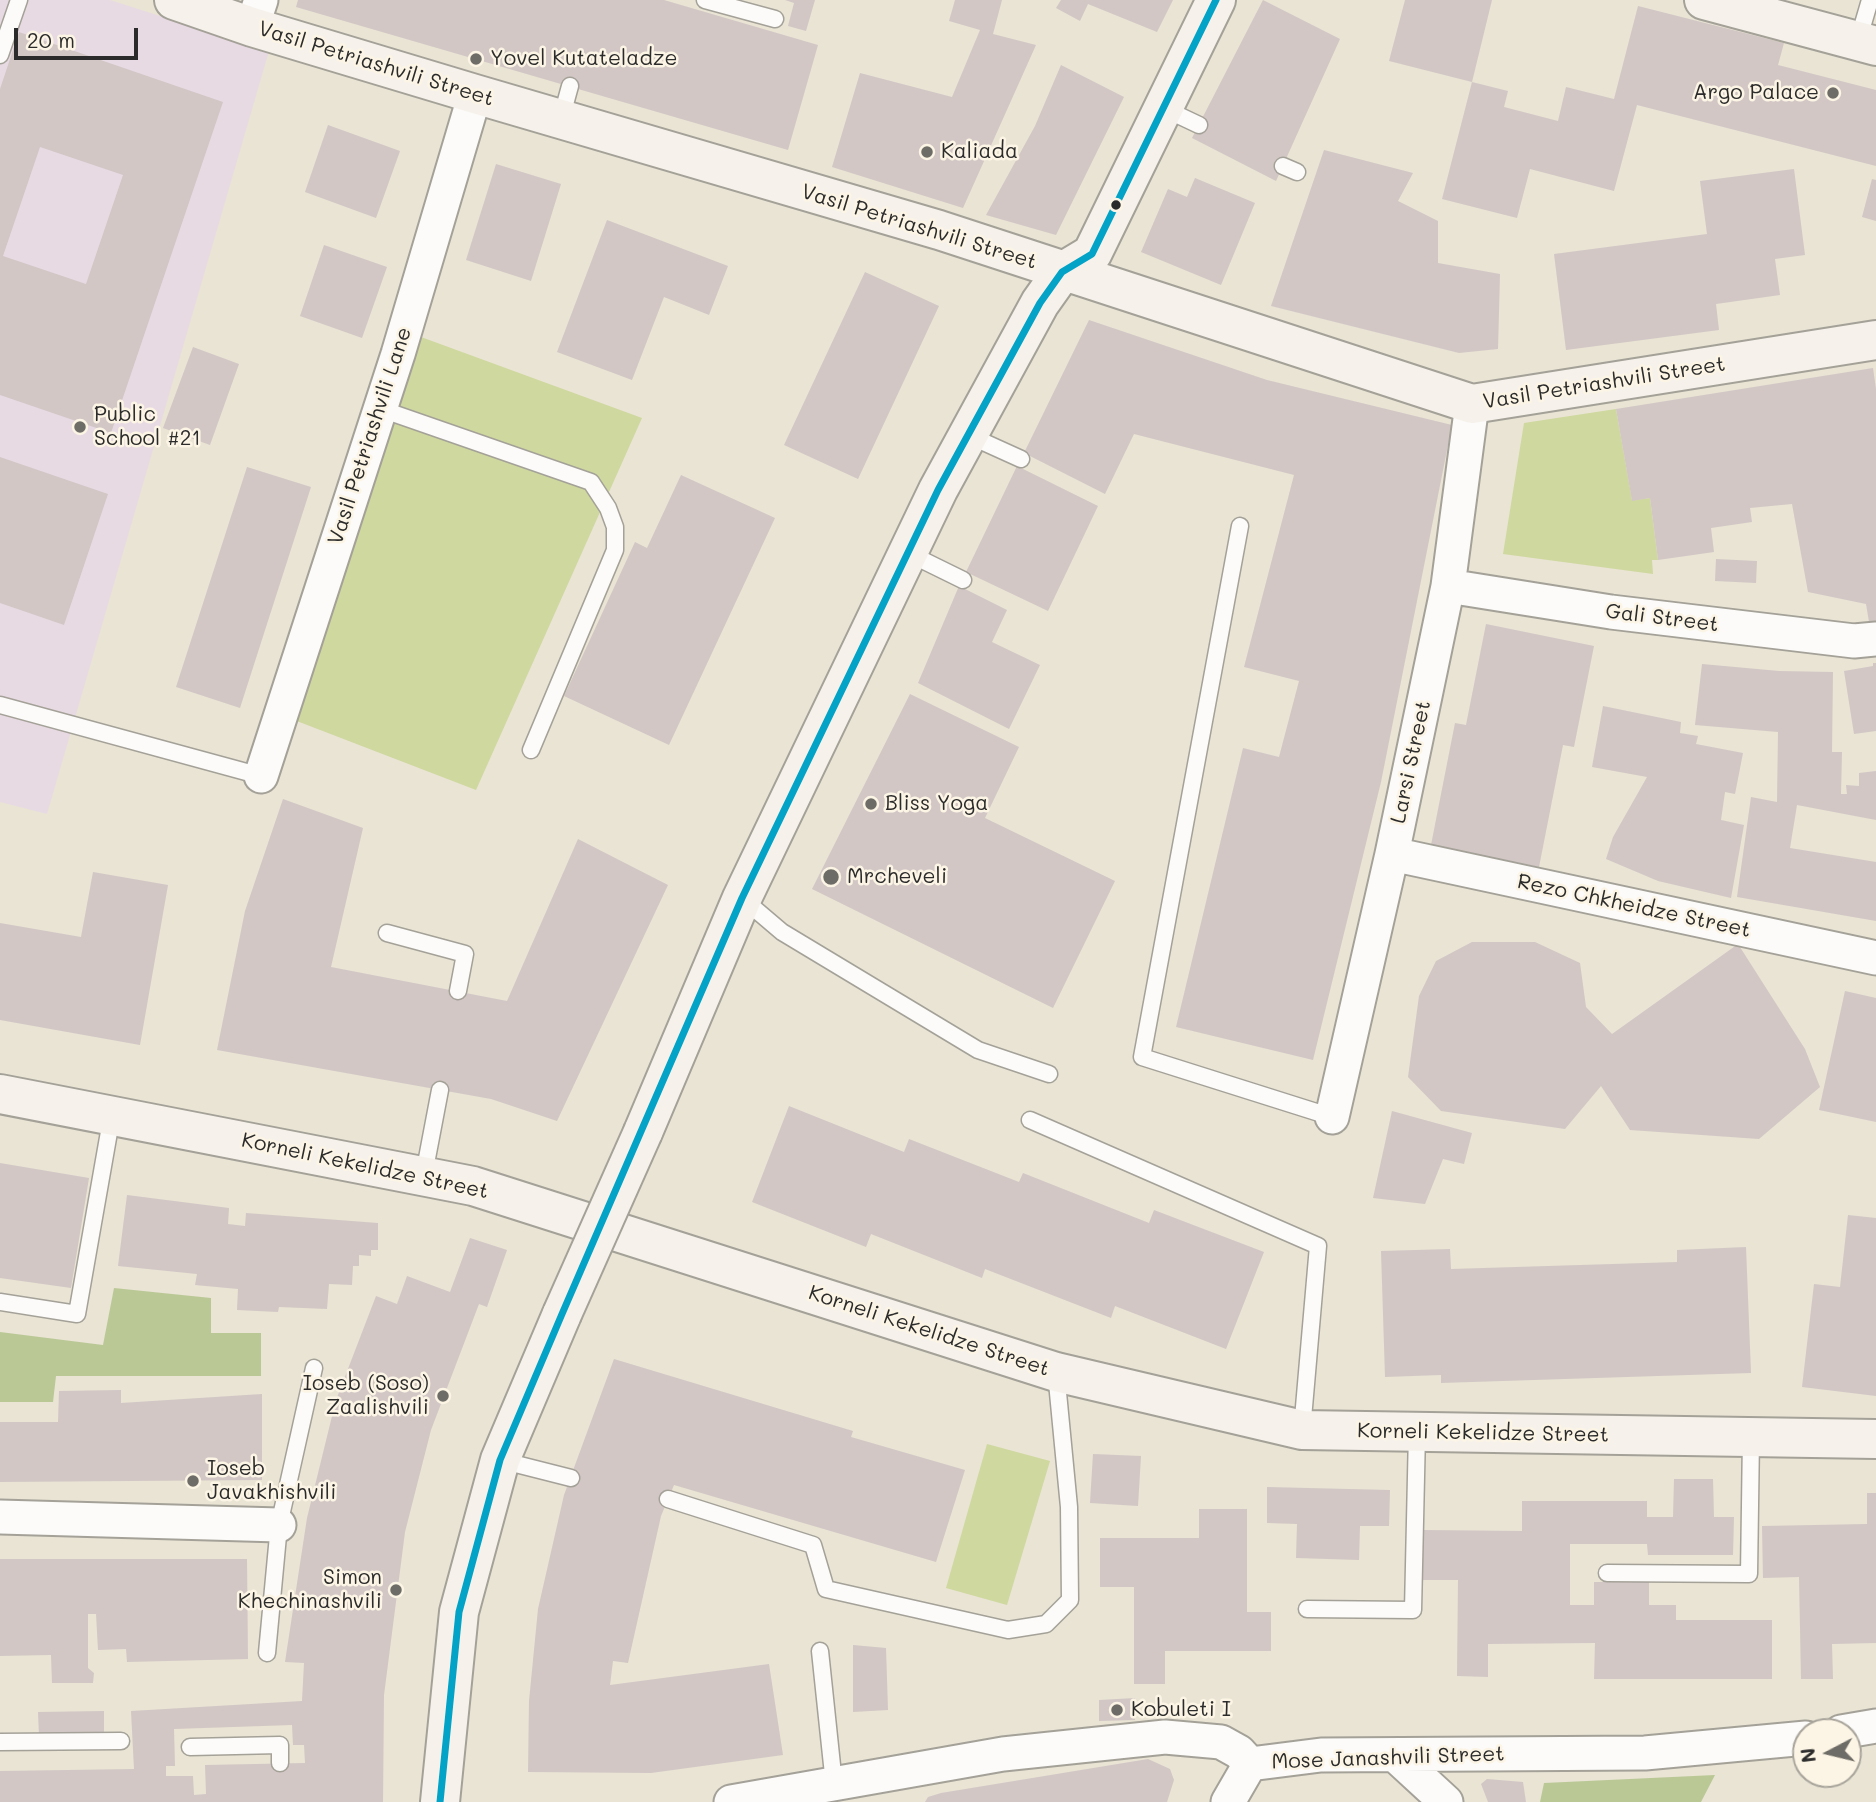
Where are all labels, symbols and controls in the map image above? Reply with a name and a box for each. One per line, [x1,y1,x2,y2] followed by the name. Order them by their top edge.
[18,14,142,58] scale bar
[255,16,497,112] street label: Vasil Petriashvili Street
[27,26,75,53] text: 20 m
[490,46,677,72] place label: Yovel Kutateladze
[468,51,484,67] marker: Yovel Kutateladze
[1693,80,1819,106] place label: Argo Palace
[1825,85,1841,101] marker: Argo Palace
[941,139,1018,165] place label: Kaliada
[919,144,935,160] marker: Kaliada
[798,179,1040,275] street label: Vasil Petriashvili Street
[1109,198,1123,212] unlabelled marker
[323,324,417,548] street label: Vasil Petriashvili Lane
[1481,351,1727,415] street label: Vasil Petriashvili Street
[94,402,201,452] place label: Public School #21
[72,419,88,435] marker: Public School #21
[1604,599,1720,637] street label: Gali Street
[1386,698,1436,826] street label: Larsi Street
[885,791,988,817] place label: Bliss Yoga
[863,796,879,812] marker: Bliss Yoga
[847,864,947,890] place label: Mrcheveli
[821,867,841,887] marker: Mrcheveli
[1515,869,1753,943] street label: Rezo Chkheidze Street
[239,1127,491,1205] street label: Korneli Kekelidze Street
[805,1280,1053,1382] street label: Korneli Kekelidze Street
[303,1371,429,1421] place label: Ioseb (Soso) Zaalishvili
[435,1388,451,1404] marker: Ioseb (Soso) Zaalishvili
[1357,1418,1609,1448] street label: Korneli Kekelidze Street
[207,1456,337,1506] place label: Ioseb Javakhishvili
[185,1473,201,1489] marker: Ioseb Javakhishvili
[238,1565,382,1615] place label: Simon Khechinashvili
[388,1582,404,1598] marker: Simon Khechinashvili
[1131,1697,1231,1723] place label: Kobuleti I
[1109,1702,1125,1718] marker: Kobuleti I
[1792,1718,1862,1788] north arrow
[1271,1741,1505,1775] street label: Mose Janashvili Street
[1794,1747,1821,1764] text: N

